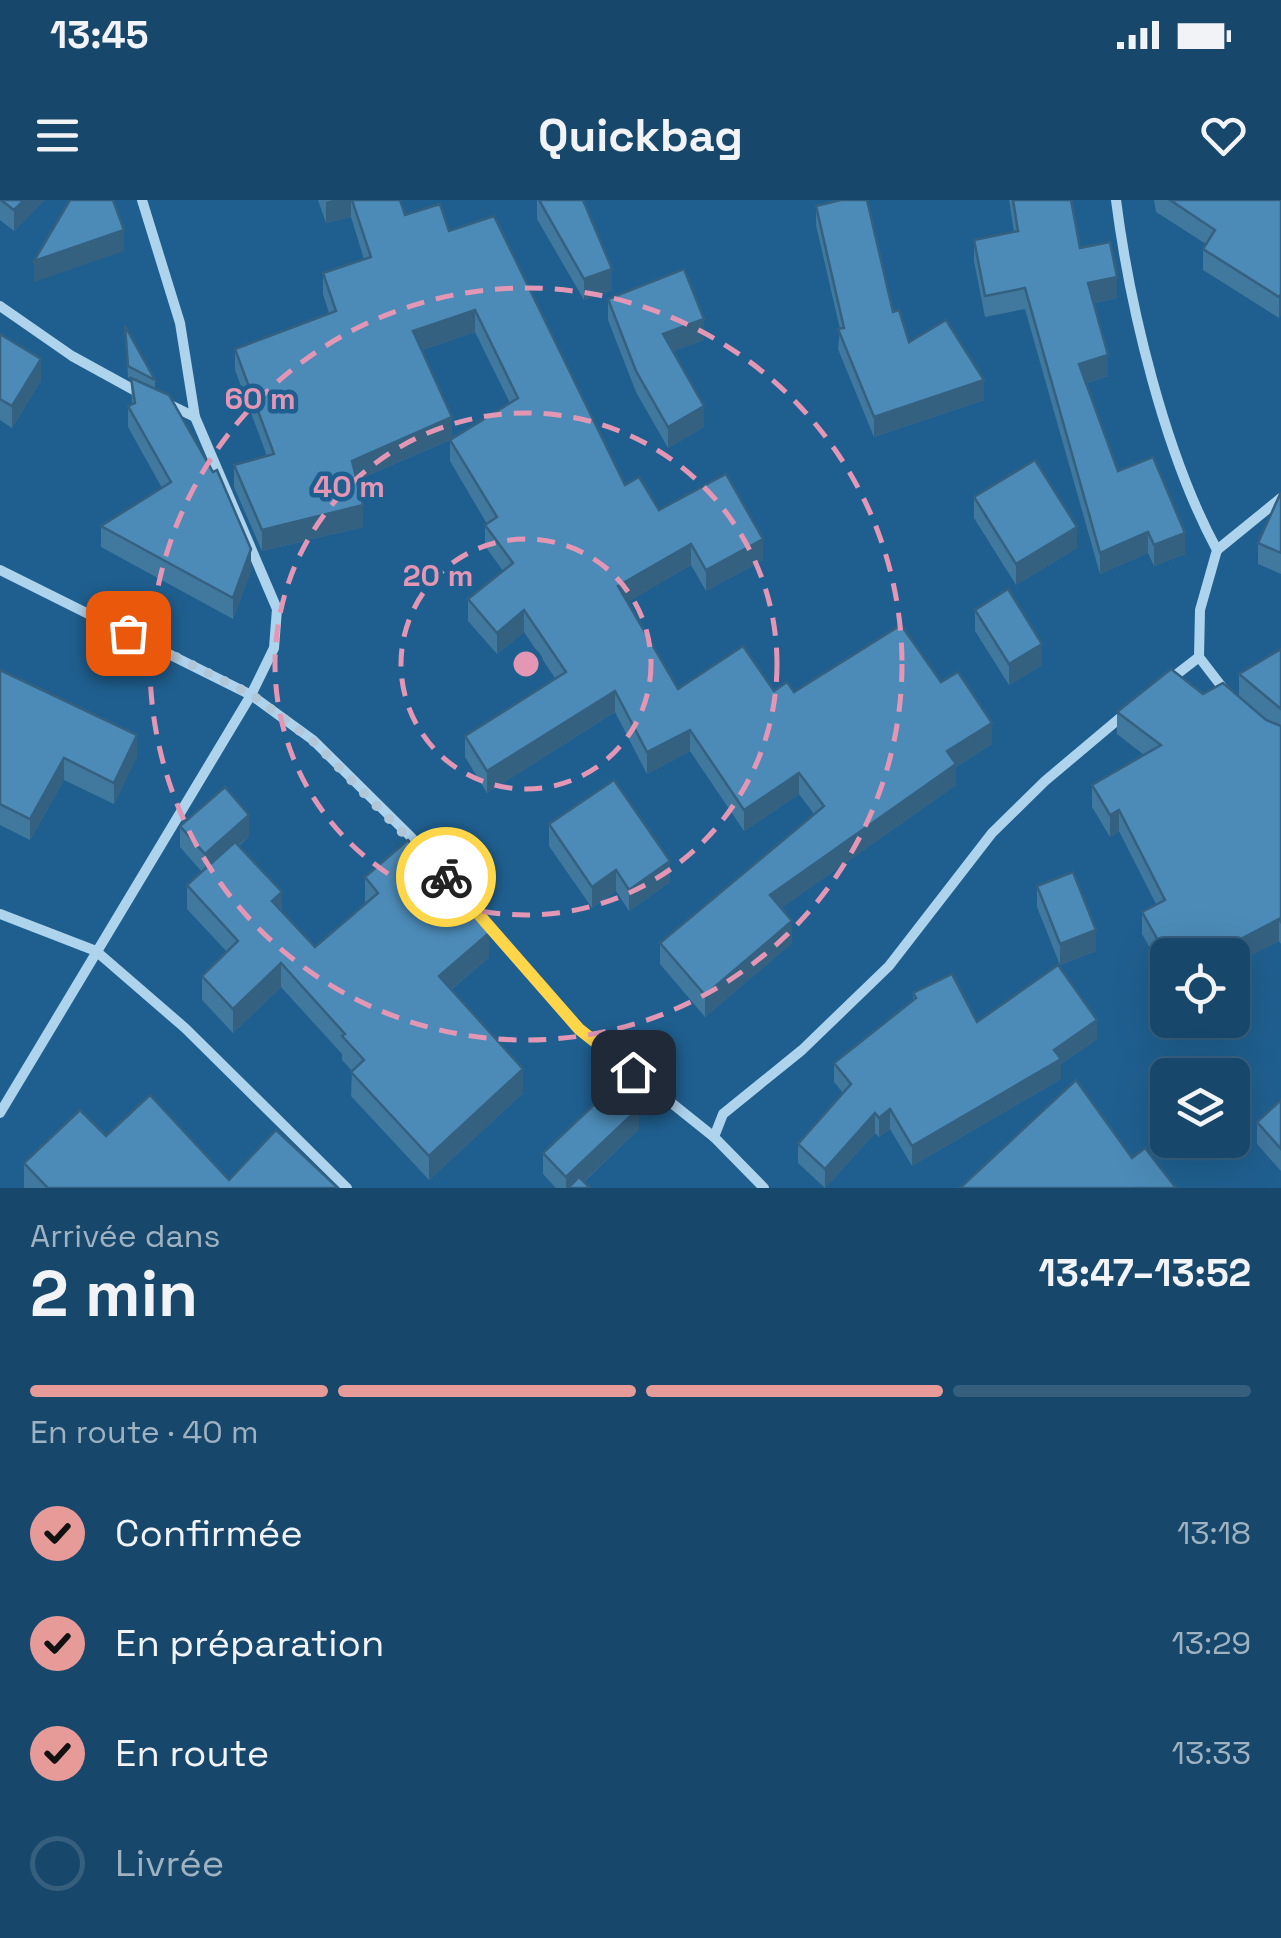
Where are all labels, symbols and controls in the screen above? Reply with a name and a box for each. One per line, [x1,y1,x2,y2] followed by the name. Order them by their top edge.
[50,11,149,59] text: 13:45
[538,107,743,164] text: Quickbag
[30,108,85,163] icon: menu
[1196,108,1251,163] icon: heart
[224,379,296,418] text: 60 m
[313,467,385,506] text: 40 m
[403,556,473,595] text: 20 m
[86,591,171,676] pin
[101,606,156,661] icon: bag
[508,646,544,682] centre of rings
[396,827,496,927] courier
[419,850,474,905] icon: bike
[1150,938,1250,1158] map controls
[1150,938,1250,1038] button: locate
[591,1030,676,1115] pin
[606,1045,661,1100] icon: home
[1150,1058,1250,1158] button: layers
[30,1216,220,1256] text: Arrivée dans
[1039,1249,1251,1297] text: 13:47–13:52
[30,1252,198,1335] text: 2 min
[30,1412,258,1452] text: En route · 40 m
[30,1506,85,1561] icon: check
[115,1509,303,1557] text: Confirmée
[1177,1513,1251,1553] text: 13:18
[30,1616,85,1671] icon: check
[115,1619,384,1667] text: En préparation
[1171,1623,1251,1663] text: 13:29
[30,1726,85,1781] icon: check
[115,1729,269,1777] text: En route
[1172,1733,1251,1773] text: 13:33
[115,1839,224,1887] text: Livrée

